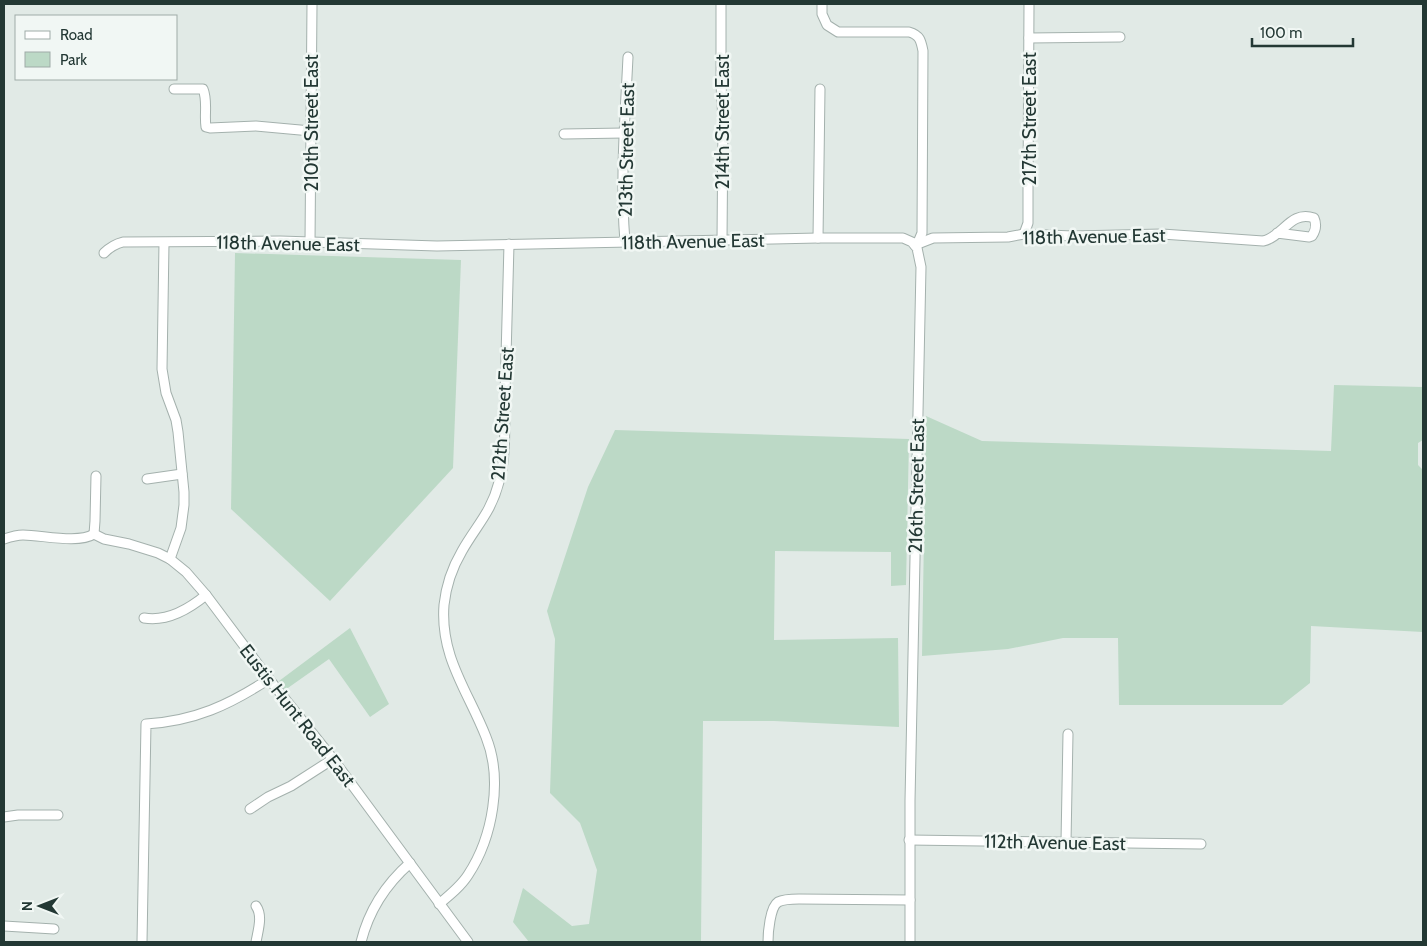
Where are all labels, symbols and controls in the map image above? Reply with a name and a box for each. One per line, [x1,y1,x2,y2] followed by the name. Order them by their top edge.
[15,15,178,80] legend
[1252,15,1353,47] scale bar
[1260,24,1302,42] text: 100 m
[60,26,93,44] text: Road
[60,51,87,69] text: Park
[1018,52,1041,186] street label: 217th Street East
[300,54,323,192] street label: 210th Street East
[711,54,734,190] street label: 214th Street East
[614,82,639,217] street label: 213th Street East
[1022,224,1166,249] street label: 118th Avenue East
[621,229,765,254] street label: 118th Avenue East
[216,231,360,256] street label: 118th Avenue East
[486,346,519,482] street label: 212th Street East
[904,418,929,554] street label: 216th Street East
[235,640,361,792] street label: Eustis Hunt Road East
[984,830,1127,855] street label: 112th Avenue East
[15,881,65,931] north arrow
[18,901,36,911] text: N

